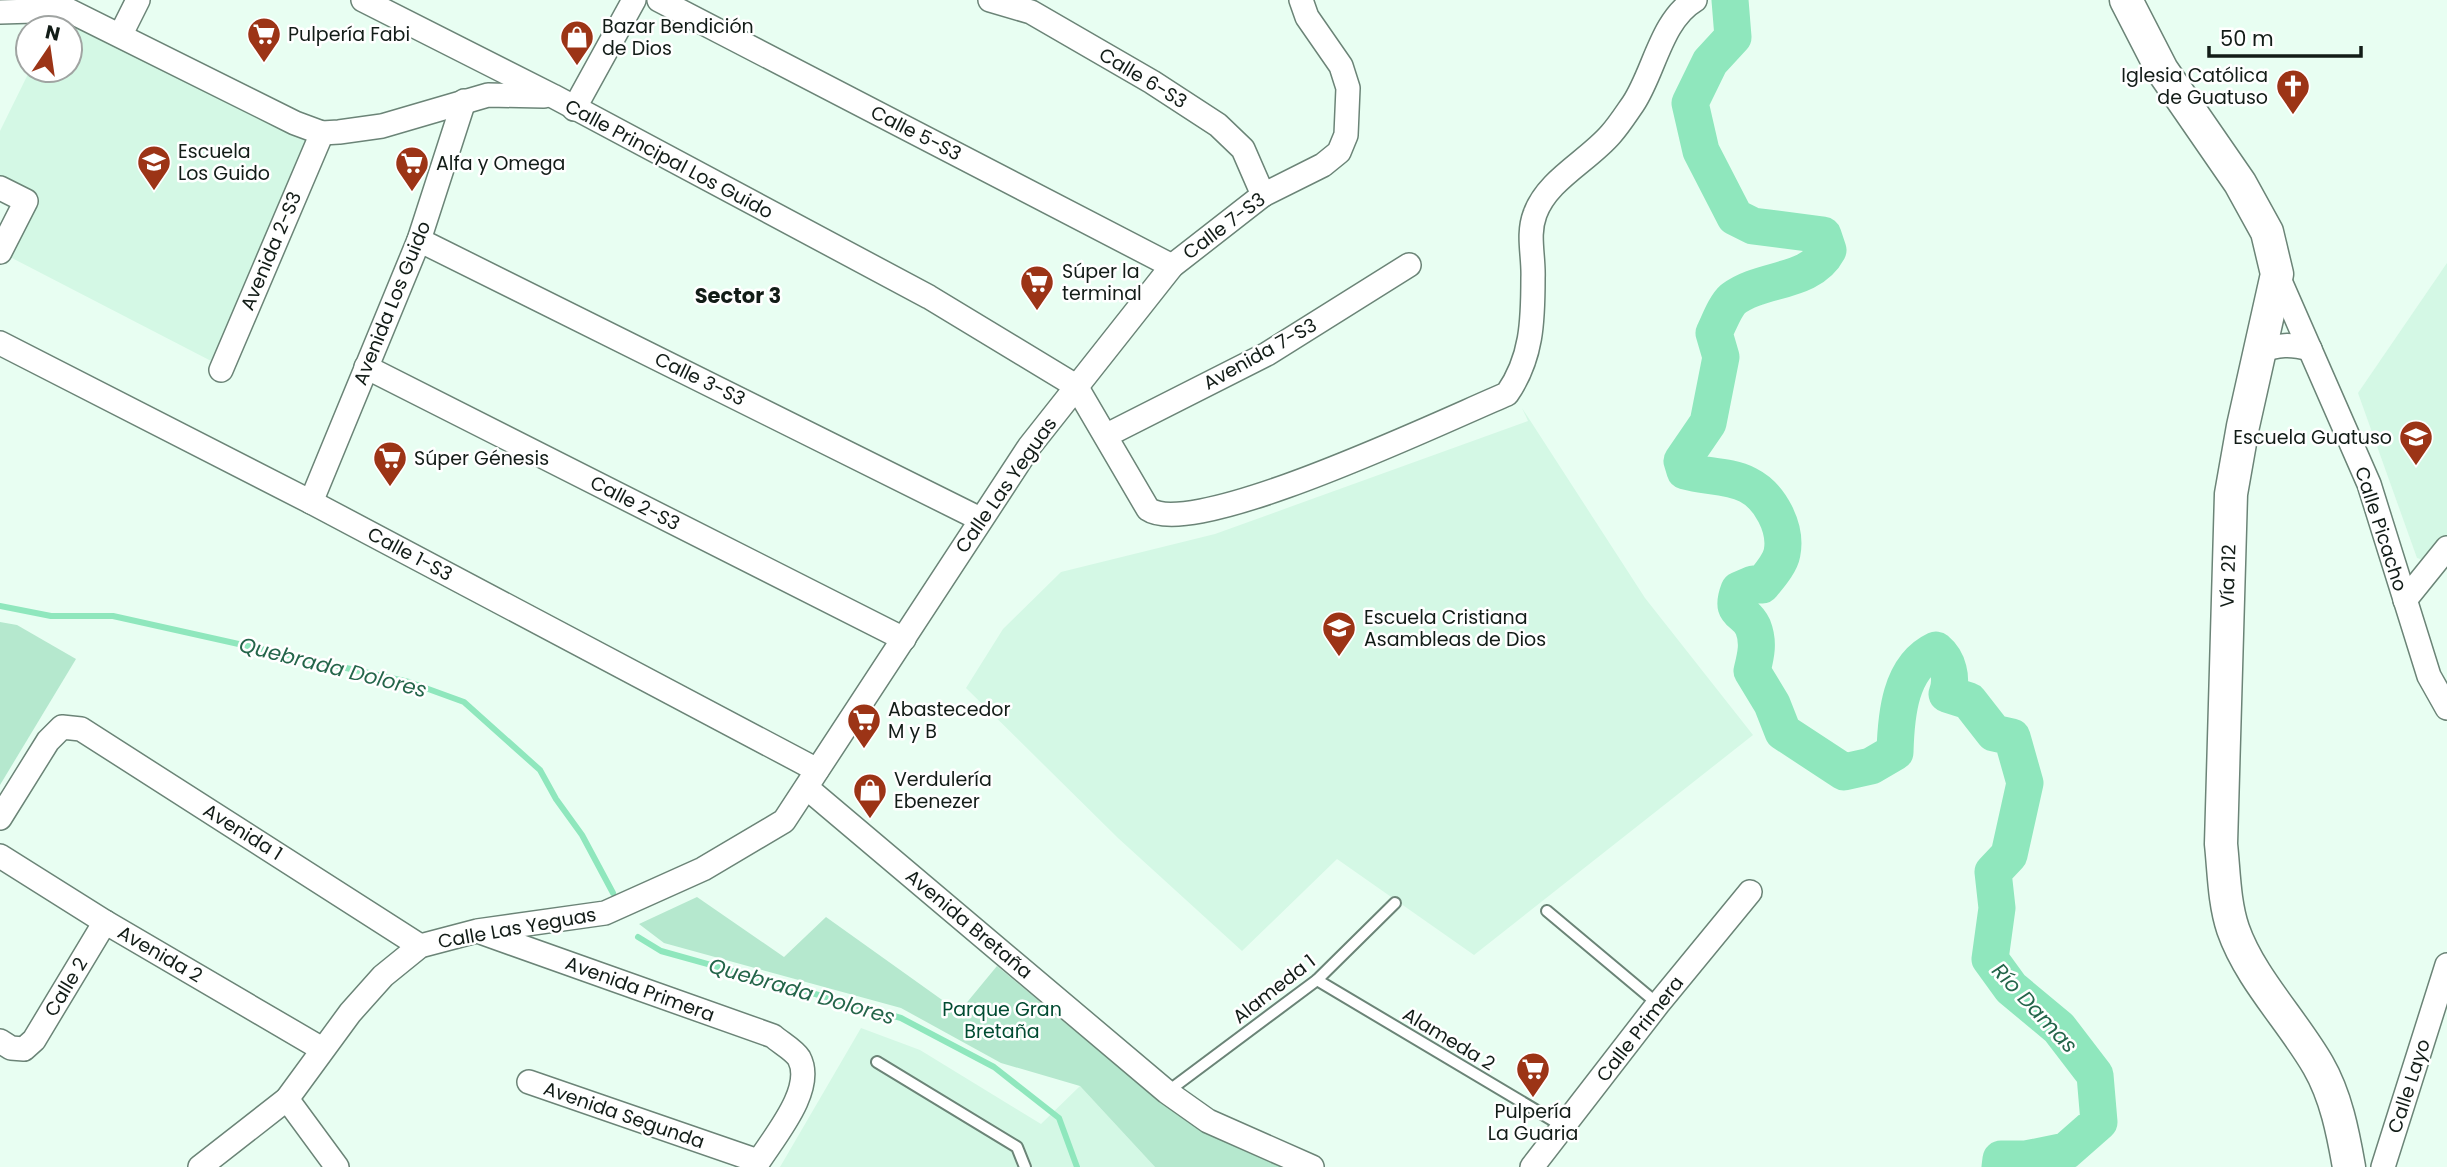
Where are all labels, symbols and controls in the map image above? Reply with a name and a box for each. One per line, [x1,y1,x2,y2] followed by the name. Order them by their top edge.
[602,13,754,62] place label: Bazar Bendición de Dios
[14,14,84,84] north arrow
[2209,14,2361,58] scale bar
[245,15,283,64] supermarket icon: Pulpería Fabi
[43,18,63,48] text: N
[558,18,596,67] shop icon: Bazar Bendición de Dios
[288,21,410,48] place label: Pulpería Fabi
[2220,24,2274,53] text: 50 m
[1094,41,1192,115] street label: Calle 6-S3
[2121,62,2268,111] place label: Iglesia Católica de Guatuso
[2274,67,2312,116] church icon: Iglesia Católica de Guatuso
[560,93,778,225] street label: Calle Principal Los Guido
[866,99,966,167] street label: Calle 5-S3
[178,138,270,187] place label: Escuela Los Guido
[135,143,173,192] school or university icon: Escuela Los Guido
[393,144,431,193] supermarket icon: Alfa y Omega
[436,150,565,177] place label: Alfa y Omega
[1177,186,1271,266] street label: Calle 7-S3
[234,187,308,315] street label: Avenida 2-S3
[347,217,437,389] street label: Avenida Los Guido
[1062,258,1142,307] place label: Súper la terminal
[1018,263,1056,312] supermarket icon: Súper la terminal
[695,281,781,310] district label: Sector 3
[1198,312,1322,396] street label: Avenida 7-S3
[650,345,750,413] street label: Calle 3-S3
[949,412,1063,558] street label: Calle Las Yeguas
[2397,418,2435,467] school or university icon: Escuela Guatuso
[2233,424,2392,451] place label: Escuela Guatuso
[371,439,409,488] supermarket icon: Súper Génesis
[414,445,549,472] place label: Súper Génesis
[2348,463,2414,595] street label: Calle Picacho
[585,469,685,537] street label: Calle 2-S3
[363,520,457,588] street label: Calle 1-S3
[2213,544,2243,608] street label: Vía 212
[1364,604,1546,653] place label: Escuela Cristiana Asambleas de Dios
[1320,609,1358,658] school or university icon: Escuela Cristiana Asambleas de Dios
[236,630,430,704] water label: Quebrada Dolores
[888,696,1011,745] place label: Abastecedor M y B
[845,701,883,750] supermarket icon: Abastecedor M y B
[894,766,992,815] place label: Verdulería Ebenezer
[851,771,889,820] shop icon: Verdulería Ebenezer
[198,797,288,867] street label: Avenida 1
[900,863,1038,985] street label: Avenida Bretaña
[436,901,598,955] street label: Calle Las Yeguas
[113,919,207,989] street label: Avenida 2
[1227,948,1321,1030] street label: Alameda 1
[562,949,718,1029] street label: Avenida Primera
[705,951,899,1031] water label: Quebrada Dolores
[38,952,94,1022] street label: Calle 2
[1986,957,2084,1059] water label: Río Damas
[1590,970,1690,1088] street label: Calle Primera
[942,996,1062,1045] park label: Parque Gran Bretaña
[1398,1001,1500,1077] street label: Alameda 2
[2381,1035,2437,1137] street label: Calle Layo
[1514,1050,1552,1099] supermarket icon: Pulpería La Guaria
[540,1075,708,1155] street label: Avenida Segunda
[1488,1098,1578,1147] place label: Pulpería La Guaria

